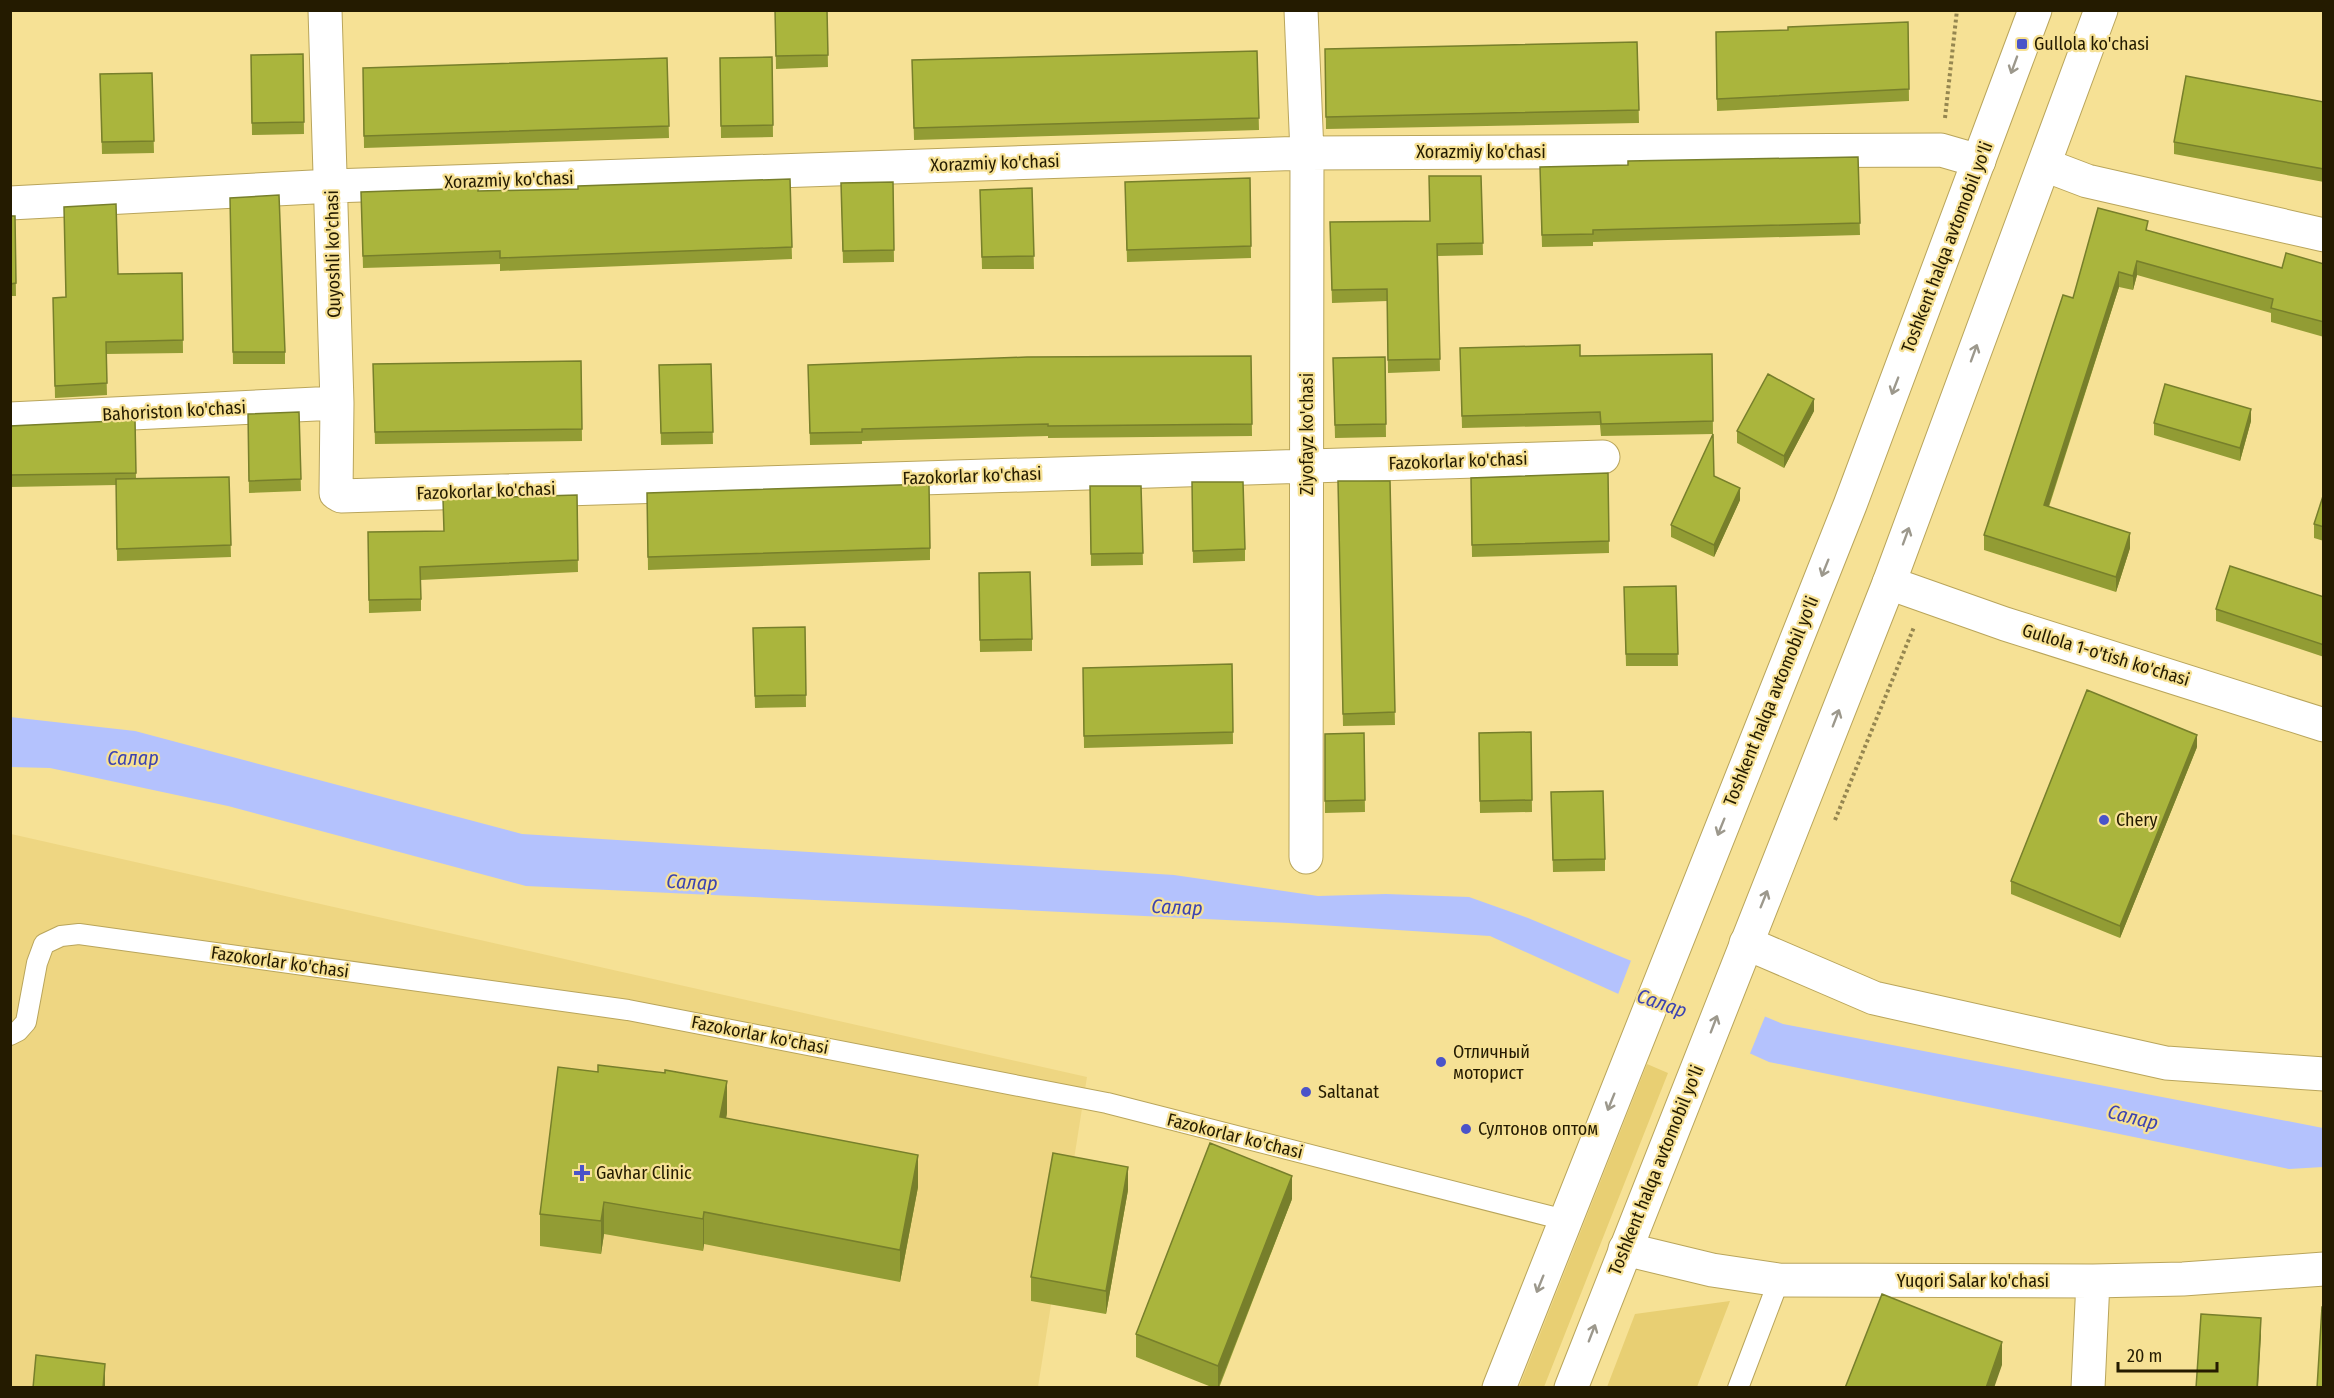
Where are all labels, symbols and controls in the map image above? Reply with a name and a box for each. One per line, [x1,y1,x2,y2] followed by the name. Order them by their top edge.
[2034,33,2149,55] place label: Gullola ko'chasi
[2015,37,2029,51] marker: Gullola ko'chasi
[2008,55,2019,74] one-way arrow
[1897,138,1997,356] street label: Toshkent halqa avtomobil yo'li
[1416,141,1546,163] street label: Xorazmiy ko'chasi
[930,150,1060,176] street label: Xorazmiy ko'chasi
[444,167,574,193] street label: Xorazmiy ko'chasi
[321,190,345,318] street label: Quyoshli ko'chasi
[1970,345,1981,363] one-way arrow
[1296,373,1318,495] street label: Ziyofayz ko'chasi
[1888,376,1899,394] one-way arrow
[102,396,246,426] street label: Bahoriston ko'chasi
[1388,448,1528,474] street label: Fazokorlar ko'chasi
[902,463,1042,489] street label: Fazokorlar ko'chasi
[416,478,556,504] street label: Fazokorlar ko'chasi
[1902,527,1913,546] one-way arrow
[1819,558,1830,576] one-way arrow
[1719,593,1823,809] street label: Toshkent halqa avtomobil yo'li
[2020,619,2192,691] street label: Gullola 1-o'tish ko'chasi
[1831,709,1842,728] one-way arrow
[107,746,159,770] water label: Салар
[2116,809,2158,831] place label: Chery
[2097,813,2111,827] marker: Chery
[1715,817,1726,835] one-way arrow
[666,869,718,895] water label: Салар
[1759,890,1770,909] one-way arrow
[1151,894,1203,920] water label: Салар
[210,941,350,983] street label: Fazokorlar ko'chasi
[1634,983,1690,1023] water label: Салар
[690,1011,830,1059] street label: Fazokorlar ko'chasi
[1709,1015,1720,1033] one-way arrow
[1453,1041,1530,1084] place label: Отличный моторист
[1434,1055,1448,1069] marker: Отличный моторист
[1604,1062,1708,1278] street label: Toshkent halqa avtomobil yo'li
[1318,1081,1379,1103] place label: Saltanat
[1299,1085,1313,1099] marker: Saltanat
[1605,1093,1616,1111] one-way arrow
[2105,1099,2161,1135] water label: Салар
[1165,1108,1305,1164] street label: Fazokorlar ko'chasi
[1478,1118,1598,1140] place label: Султонов оптом
[1459,1122,1473,1136] marker: Султонов оптом
[596,1162,692,1184] place label: Gavhar Clinic
[573,1164,591,1182] marker: Gavhar Clinic
[1897,1270,2049,1292] street label: Yuqori Salar ko'chasi
[1533,1274,1544,1293] one-way arrow
[1587,1324,1598,1343] one-way arrow
[2118,1335,2217,1373] scale bar
[2127,1345,2162,1367] text: 20 m

